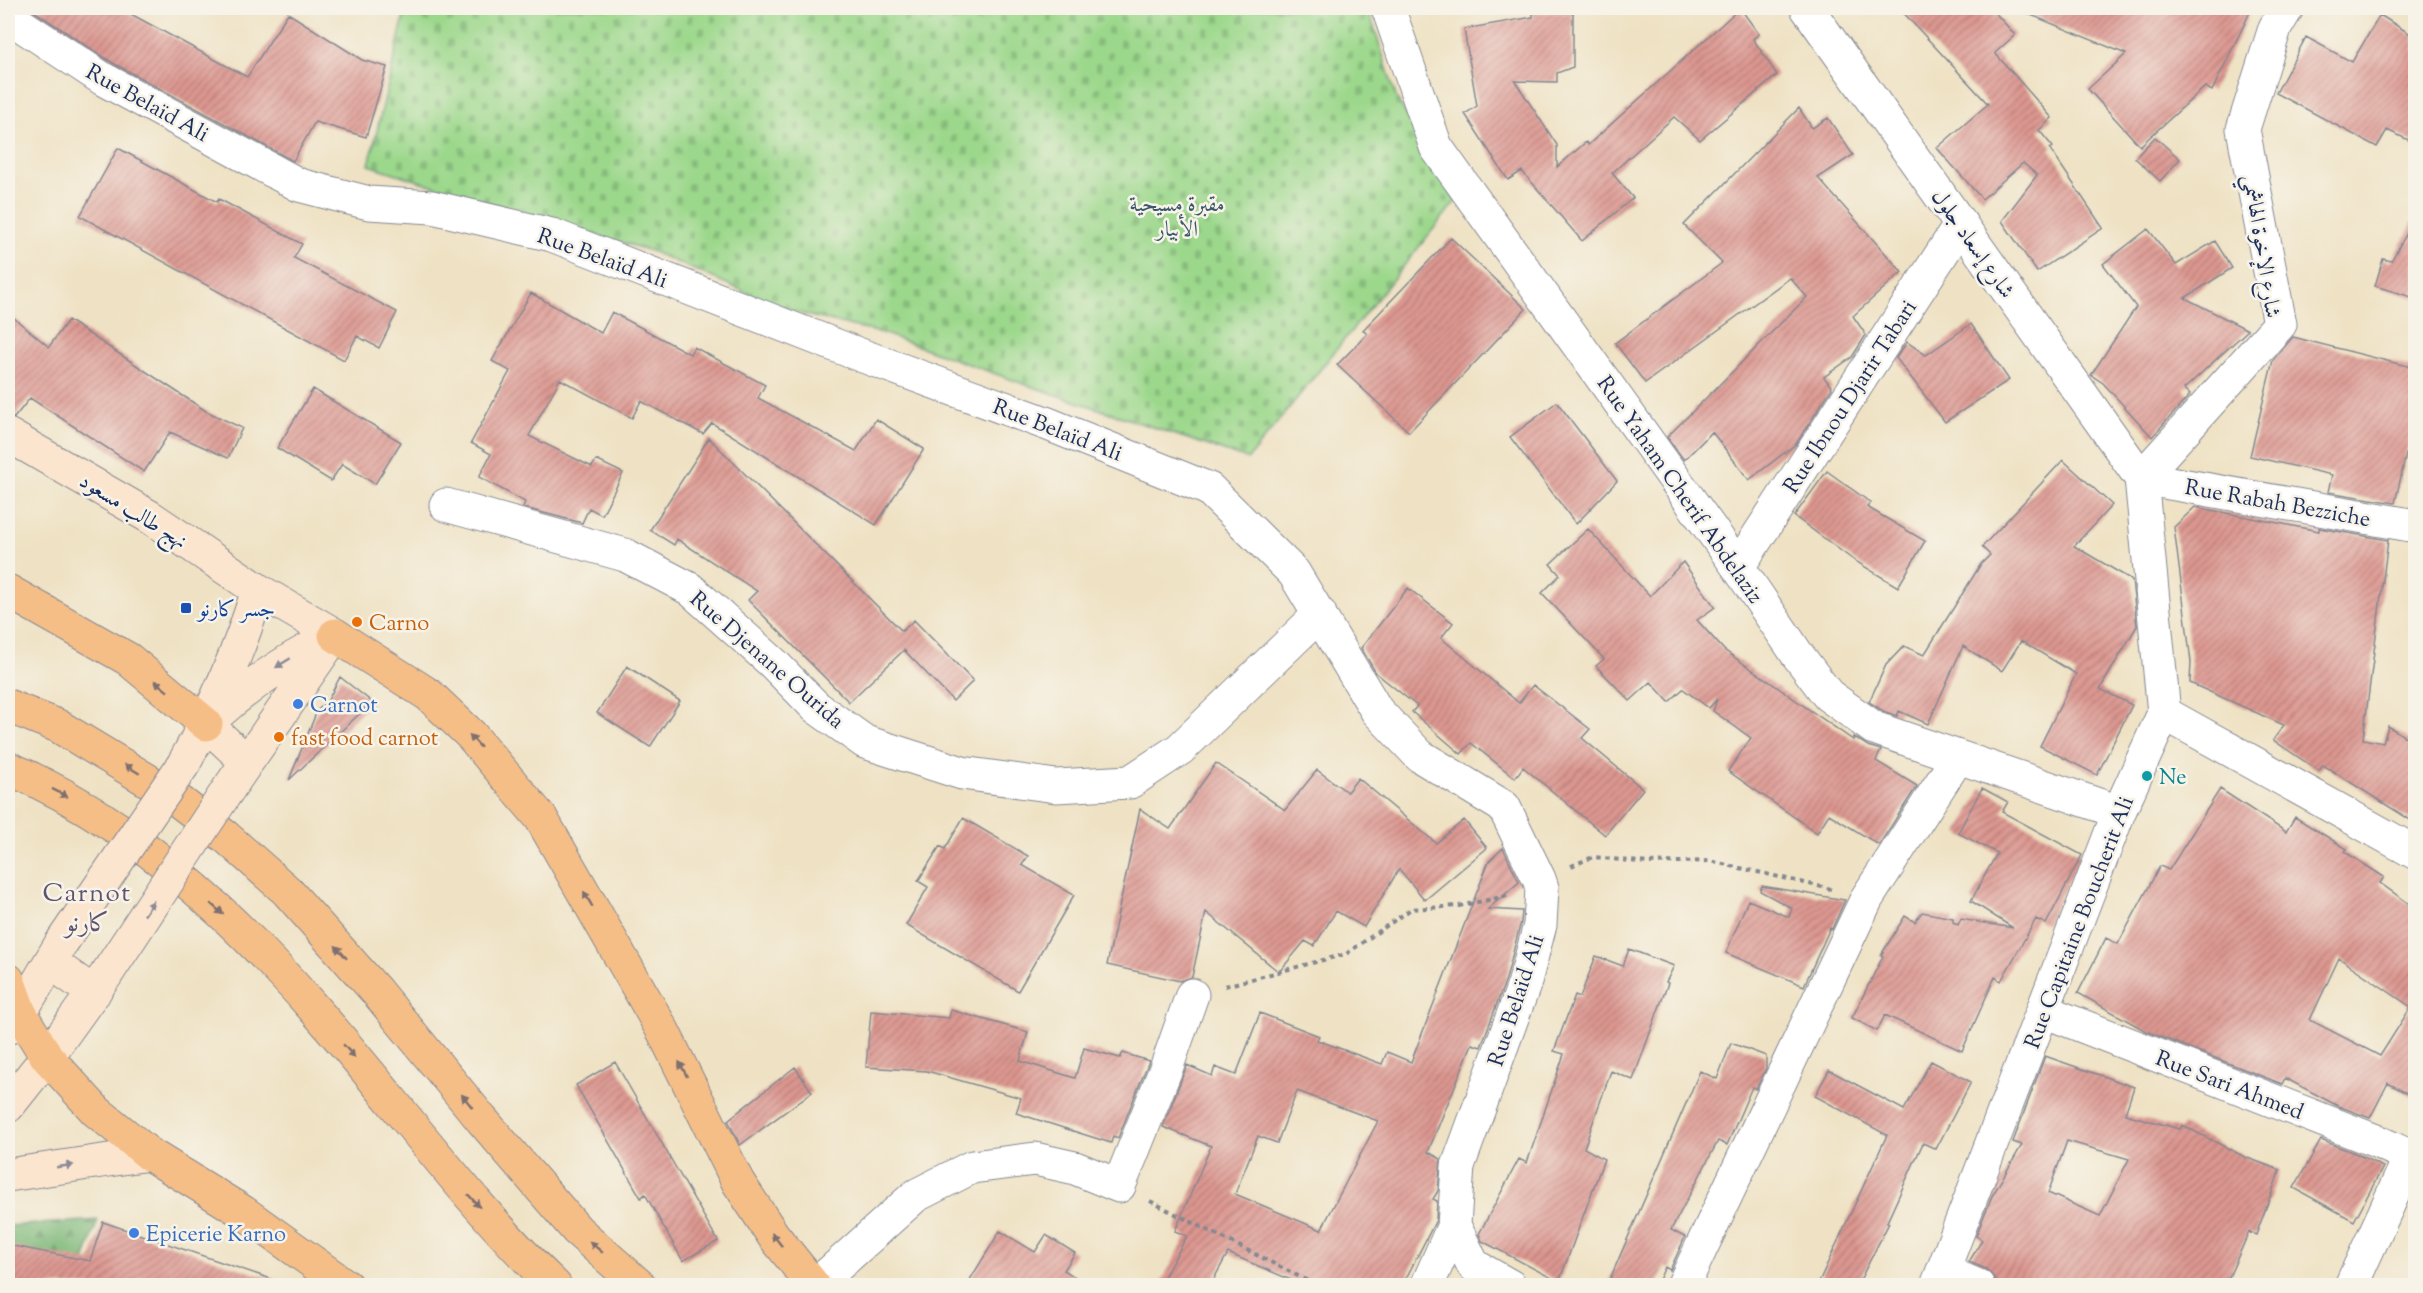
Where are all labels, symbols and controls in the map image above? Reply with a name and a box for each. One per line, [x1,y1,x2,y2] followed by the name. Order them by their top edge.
[79,58,214,152] street label: Rue Belaïd Ali
[2231,172,2287,321] street label: شارع الإخوة الهاشمي
[1922,184,2021,306] street label: شارع إسعاد جلول
[1129,190,1225,247] park label: مقبرة مسيحية الأبيار
[532,221,672,298] street label: Rue Belaïd Ali
[1777,295,1926,501] street label: Rue Ibnou Djarir Tabari
[1588,370,1770,611] street label: Rue Yaham Cherif Abdelaziz
[987,392,1126,471] street label: Rue Belaïd Ali
[71,467,193,559] street label: نهج طالب مسعود
[2182,473,2373,537] street label: Rue Rabah Bezziche
[682,585,850,738] street label: Rue Djenane Ourida
[196,595,275,627] place label: جسر كارنو
[179,601,193,615] marker: جسر كارنو
[369,609,429,641] place label: Carno
[350,615,364,629] marker: Carno
[275,657,291,668] one-way arrow
[154,680,169,693] one-way arrow
[310,691,378,723] place label: Carnot
[291,697,305,711] marker: Carnot
[291,724,439,756] place label: fast food carnot
[272,730,286,744] marker: fast food carnot
[469,734,482,749] one-way arrow
[2159,763,2187,795] place label: Ne
[124,764,140,775] one-way arrow
[2140,769,2154,783] marker: Ne
[52,788,69,798] one-way arrow
[2018,792,2144,1054] street label: Rue Capitaine Boucherit Ali
[42,876,132,943] district label: Carnot كارنو
[583,891,593,908] one-way arrow
[144,900,155,916] one-way arrow
[209,902,225,915] one-way arrow
[1482,931,1554,1071] street label: Rue Belaïd Ali
[335,945,348,960] one-way arrow
[342,1043,355,1058] one-way arrow
[2150,1044,2308,1130] street label: Rue Sari Ahmed
[678,1061,688,1078] one-way arrow
[461,1094,473,1109] one-way arrow
[56,1162,75,1171] one-way arrow
[467,1193,480,1208] one-way arrow
[146,1220,286,1252] place label: Epicerie Karno
[127,1226,141,1240] marker: Epicerie Karno
[772,1232,784,1247] one-way arrow
[589,1241,604,1254] one-way arrow

